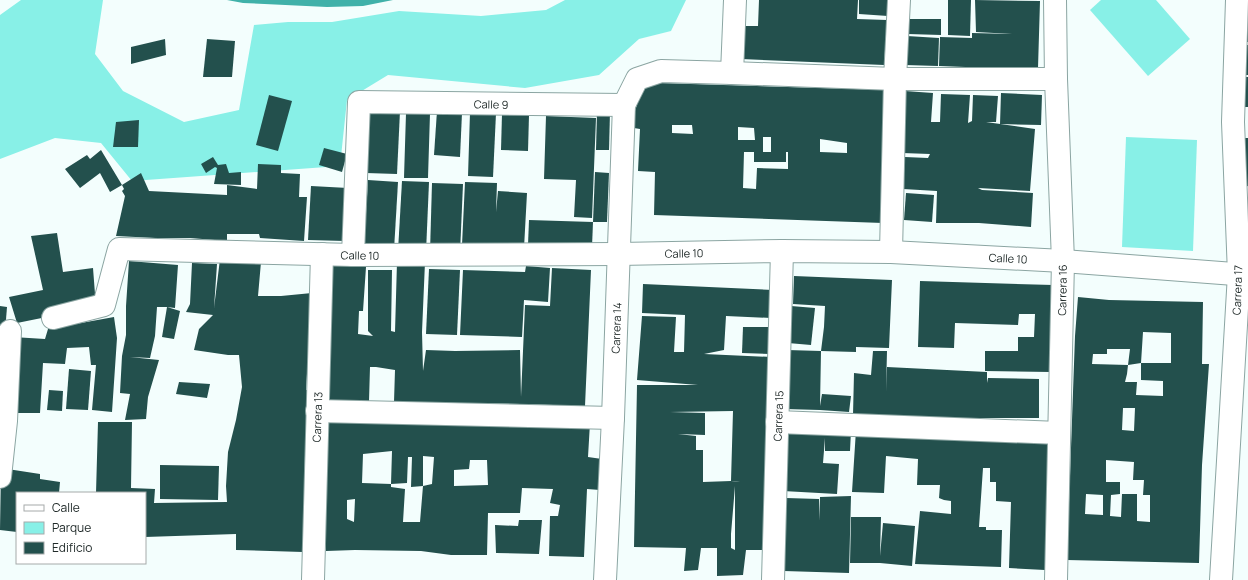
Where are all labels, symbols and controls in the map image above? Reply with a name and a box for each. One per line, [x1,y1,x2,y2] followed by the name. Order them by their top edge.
[474,96,509,112] street label: Calle 9
[664,245,704,261] street label: Calle 10
[340,247,380,263] street label: Calle 10
[988,249,1028,267] street label: Calle 10
[1054,264,1070,316] street label: Carrera 16
[1229,265,1245,315] street label: Carrera 17
[608,302,624,354] street label: Carrera 14
[770,390,786,442] street label: Carrera 15
[309,391,325,443] street label: Carrera 13
[16,492,146,564] legend
[52,499,80,516] text: Calle
[52,519,91,536] text: Parque
[52,539,92,556] text: Edificio

